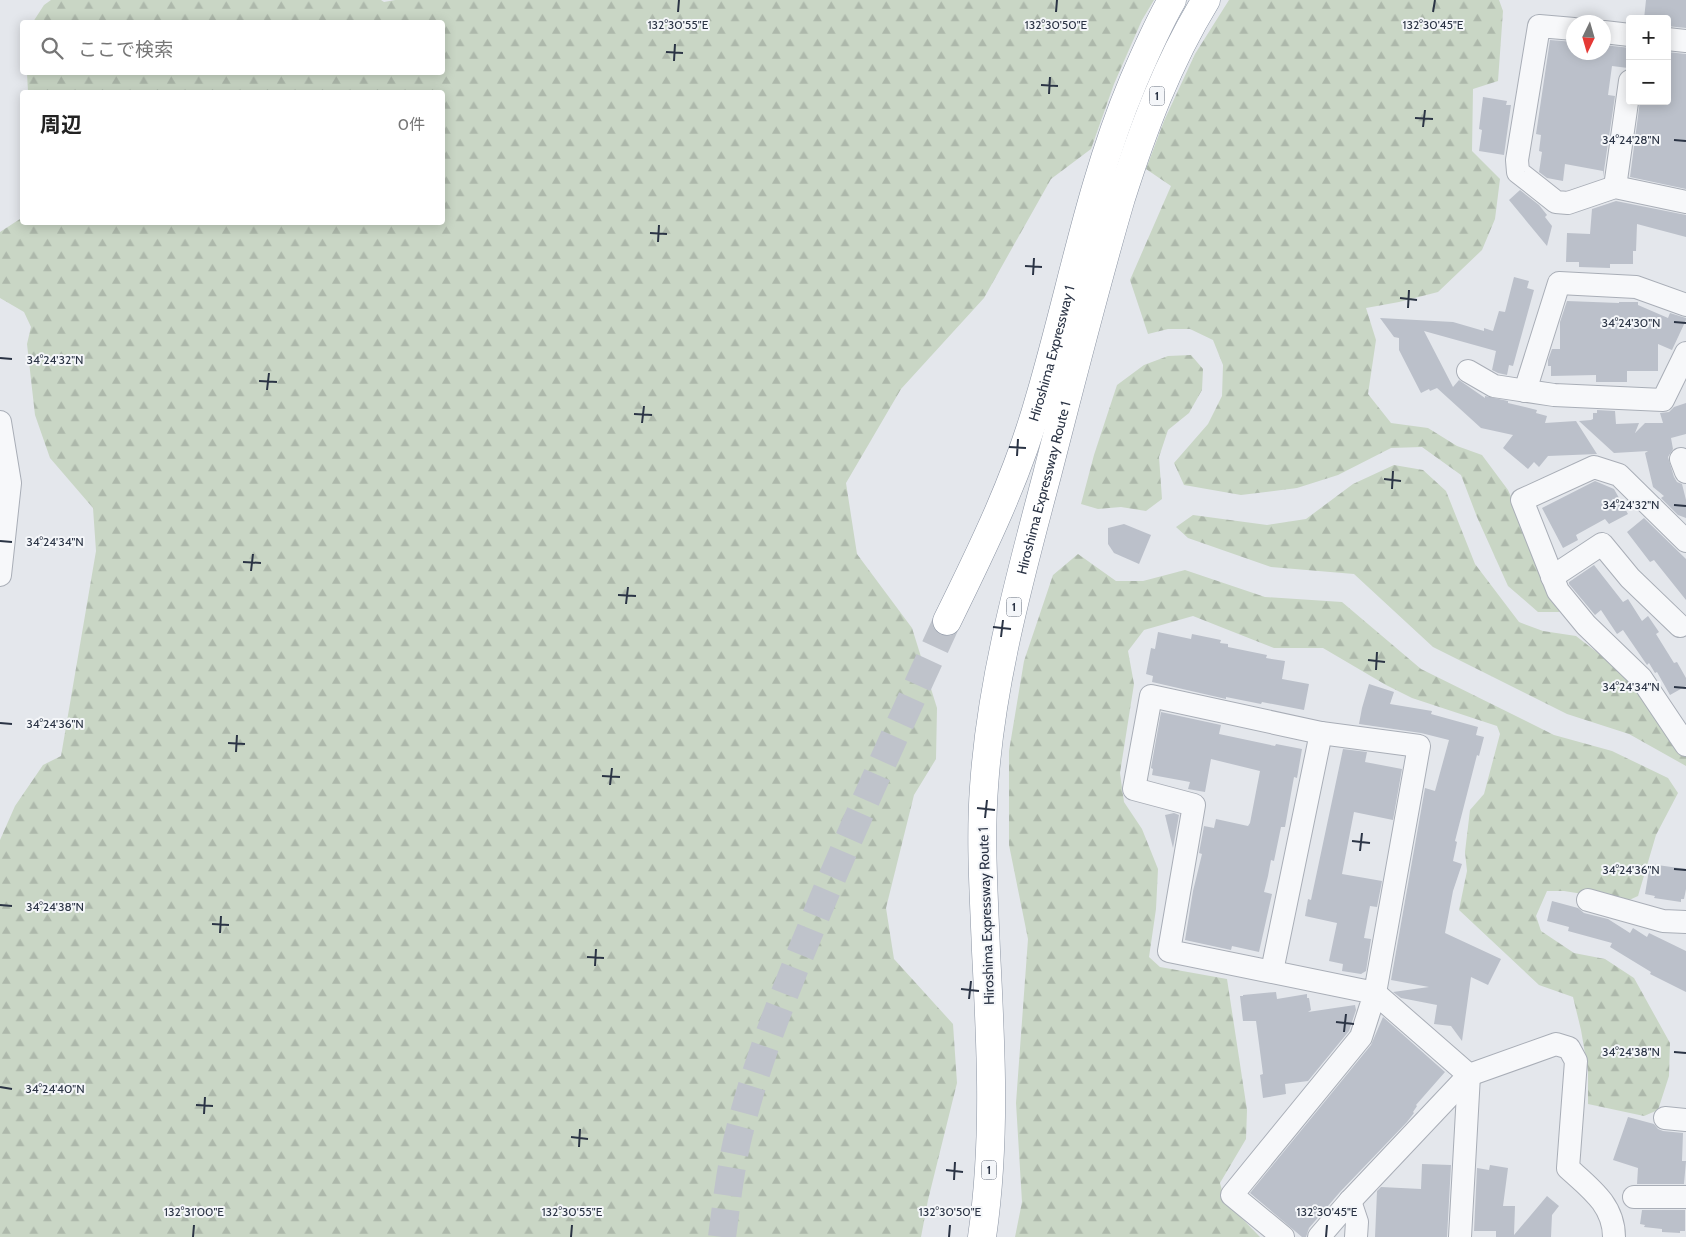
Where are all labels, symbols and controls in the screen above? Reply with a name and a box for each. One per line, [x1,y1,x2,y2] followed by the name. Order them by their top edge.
[1566,15,1611,60] north arrow
[1626,15,1671,105] map controls
[1626,15,1671,60] button: +
[648,17,709,32] text: 132°30'55"E
[1025,17,1088,32] text: 132°30'50"E
[1403,17,1464,32] text: 132°30'45"E
[20,20,445,75] search box
[38,34,66,62] icon: search
[78,38,173,61] text: ここで検索
[1626,60,1671,105] button: −
[1150,86,1164,105] road number: 1
[40,112,82,137] text: 周辺
[398,115,425,134] text: 0件
[1602,132,1660,147] text: 34°24'28"N
[1024,284,1078,423] street label: Hiroshima Expressway 1
[1601,315,1661,330] text: 34°24'30"N
[26,352,84,367] text: 34°24'32"N
[1012,399,1075,576] street label: Hiroshima Expressway Route 1
[1602,497,1660,512] text: 34°24'32"N
[26,534,84,549] text: 34°24'34"N
[1006,598,1022,616] road number: 1
[1602,679,1660,694] text: 34°24'34"N
[26,716,84,731] text: 34°24'36"N
[974,827,998,1005] street label: Hiroshima Expressway Route 1
[1602,862,1660,877] text: 34°24'36"N
[26,899,84,914] text: 34°24'38"N
[1602,1044,1660,1059] text: 34°24'38"N
[25,1081,85,1096] text: 34°24'40"N
[982,1160,996,1180] road number: 1
[164,1204,224,1219] text: 132°31'00"E
[542,1204,603,1219] text: 132°30'55"E
[919,1204,982,1219] text: 132°30'50"E
[1297,1204,1358,1219] text: 132°30'45"E

